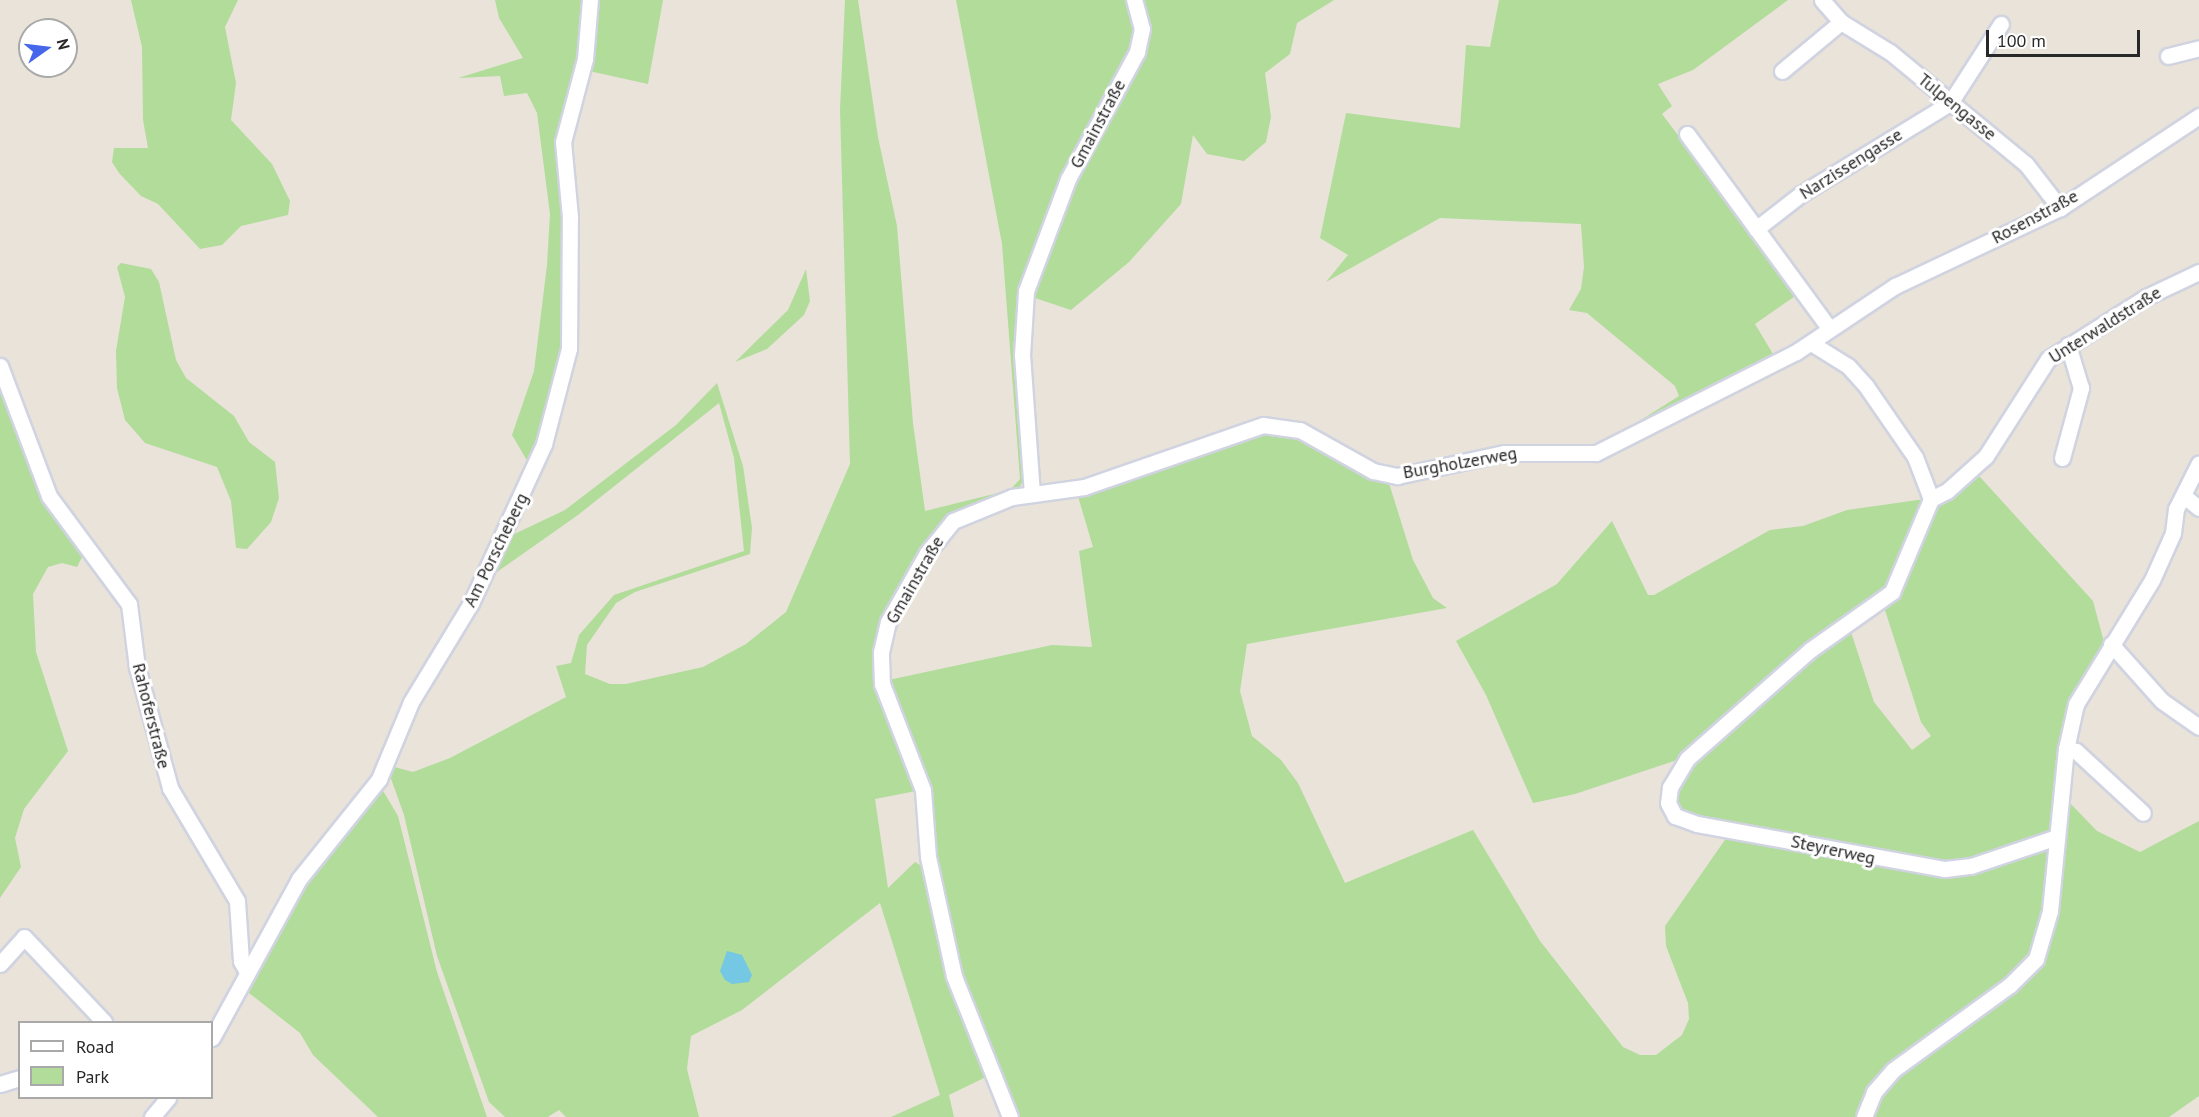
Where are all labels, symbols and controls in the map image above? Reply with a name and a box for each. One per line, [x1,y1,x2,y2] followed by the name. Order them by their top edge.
[18,18,78,78] north arrow
[1989,18,2144,56] scale bar
[1997,29,2046,52] text: 100 m
[53,37,74,52] text: N
[1913,69,2001,145] street label: Tulpengasse
[1066,76,1130,172] street label: Gmainstraße
[1796,124,1906,204] street label: Narzissengasse
[1988,185,2082,249] street label: Rosenstraße
[2045,282,2165,368] street label: Unterwaldstraße
[1401,442,1519,484] street label: Burgholzerweg
[459,489,533,611] street label: Am Porscheberg
[881,532,949,628] street label: Gmainstraße
[127,661,175,771] street label: Rahoferstraße
[1789,831,1877,869] street label: Steyrerweg
[18,1021,213,1099] legend
[76,1035,114,1058] text: Road
[76,1065,109,1088] text: Park

